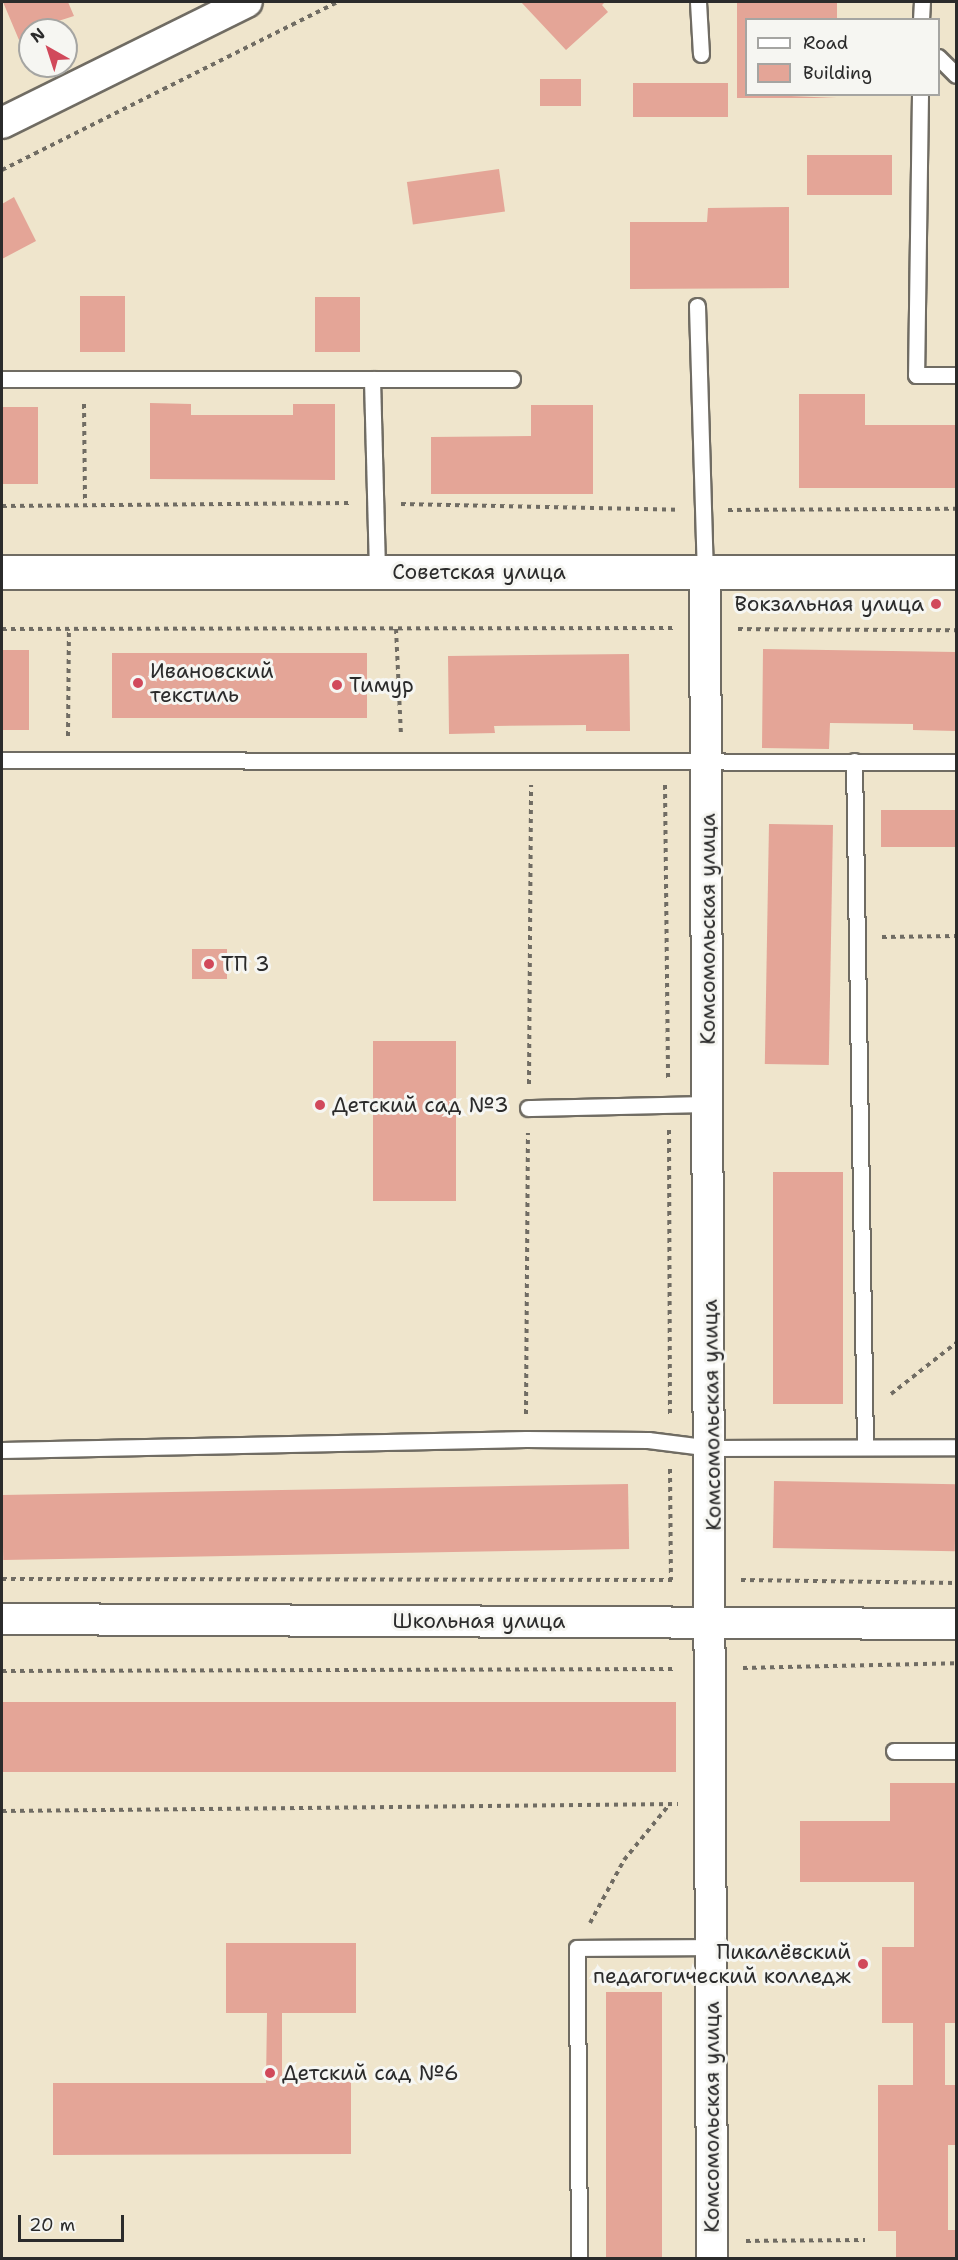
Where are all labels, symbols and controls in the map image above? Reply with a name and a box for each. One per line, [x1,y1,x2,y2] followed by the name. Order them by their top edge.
[18,18,78,78] north arrow
[745,18,940,96] legend
[26,23,49,47] text: N
[803,31,848,55] text: Road
[803,61,872,85] text: Building
[392,559,566,585] street label: Советская улица
[735,591,924,617] place label: Вокзальная улица
[929,597,943,611] marker: Вокзальная улица
[150,658,274,708] place label: Ивановский текстиль
[349,672,414,698] place label: Тимур
[131,676,145,690] marker: Ивановский текстиль
[330,678,344,692] marker: Тимур
[695,813,721,1045] street label: Комсомольская улица
[221,951,270,977] place label: ТП 3
[202,957,216,971] marker: ТП 3
[332,1092,509,1118] place label: Детский сад №3
[313,1098,327,1112] marker: Детский сад №3
[697,1299,727,1531] street label: Комсомольская улица
[393,1608,565,1634] street label: Школьная улица
[593,1939,851,1989] place label: Пикалёвский педагогический колледж
[856,1957,870,1971] marker: Пикалёвский педагогический колледж
[699,2001,725,2233] street label: Комсомольская улица
[282,2060,459,2086] place label: Детский сад №6
[263,2066,277,2080] marker: Детский сад №6
[21,2203,128,2241] scale bar
[29,2213,75,2237] text: 20 m

